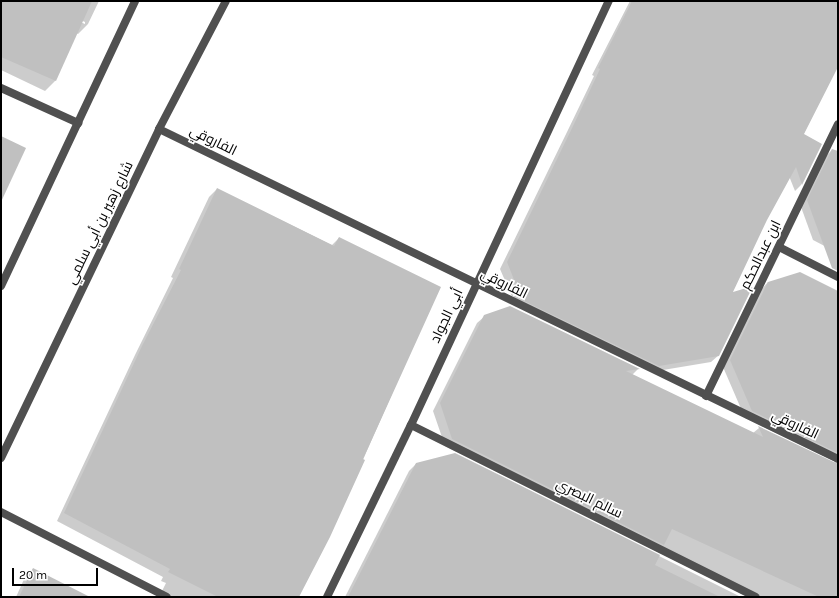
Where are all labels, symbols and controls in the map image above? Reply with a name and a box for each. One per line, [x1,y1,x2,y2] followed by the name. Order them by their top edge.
[187,122,239,160] street label: الفاروقي
[63,159,137,287] street label: شارع زهير بن أبي سلمي
[737,218,785,292] street label: ابن عبدالحكم
[478,265,530,303] street label: الفاروقي
[427,286,467,346] street label: أبي الجواد
[769,407,821,443] street label: الفاروقي
[553,476,625,522] street label: سالم البصري
[14,560,100,586] scale bar
[19,568,47,582] text: 20 m

